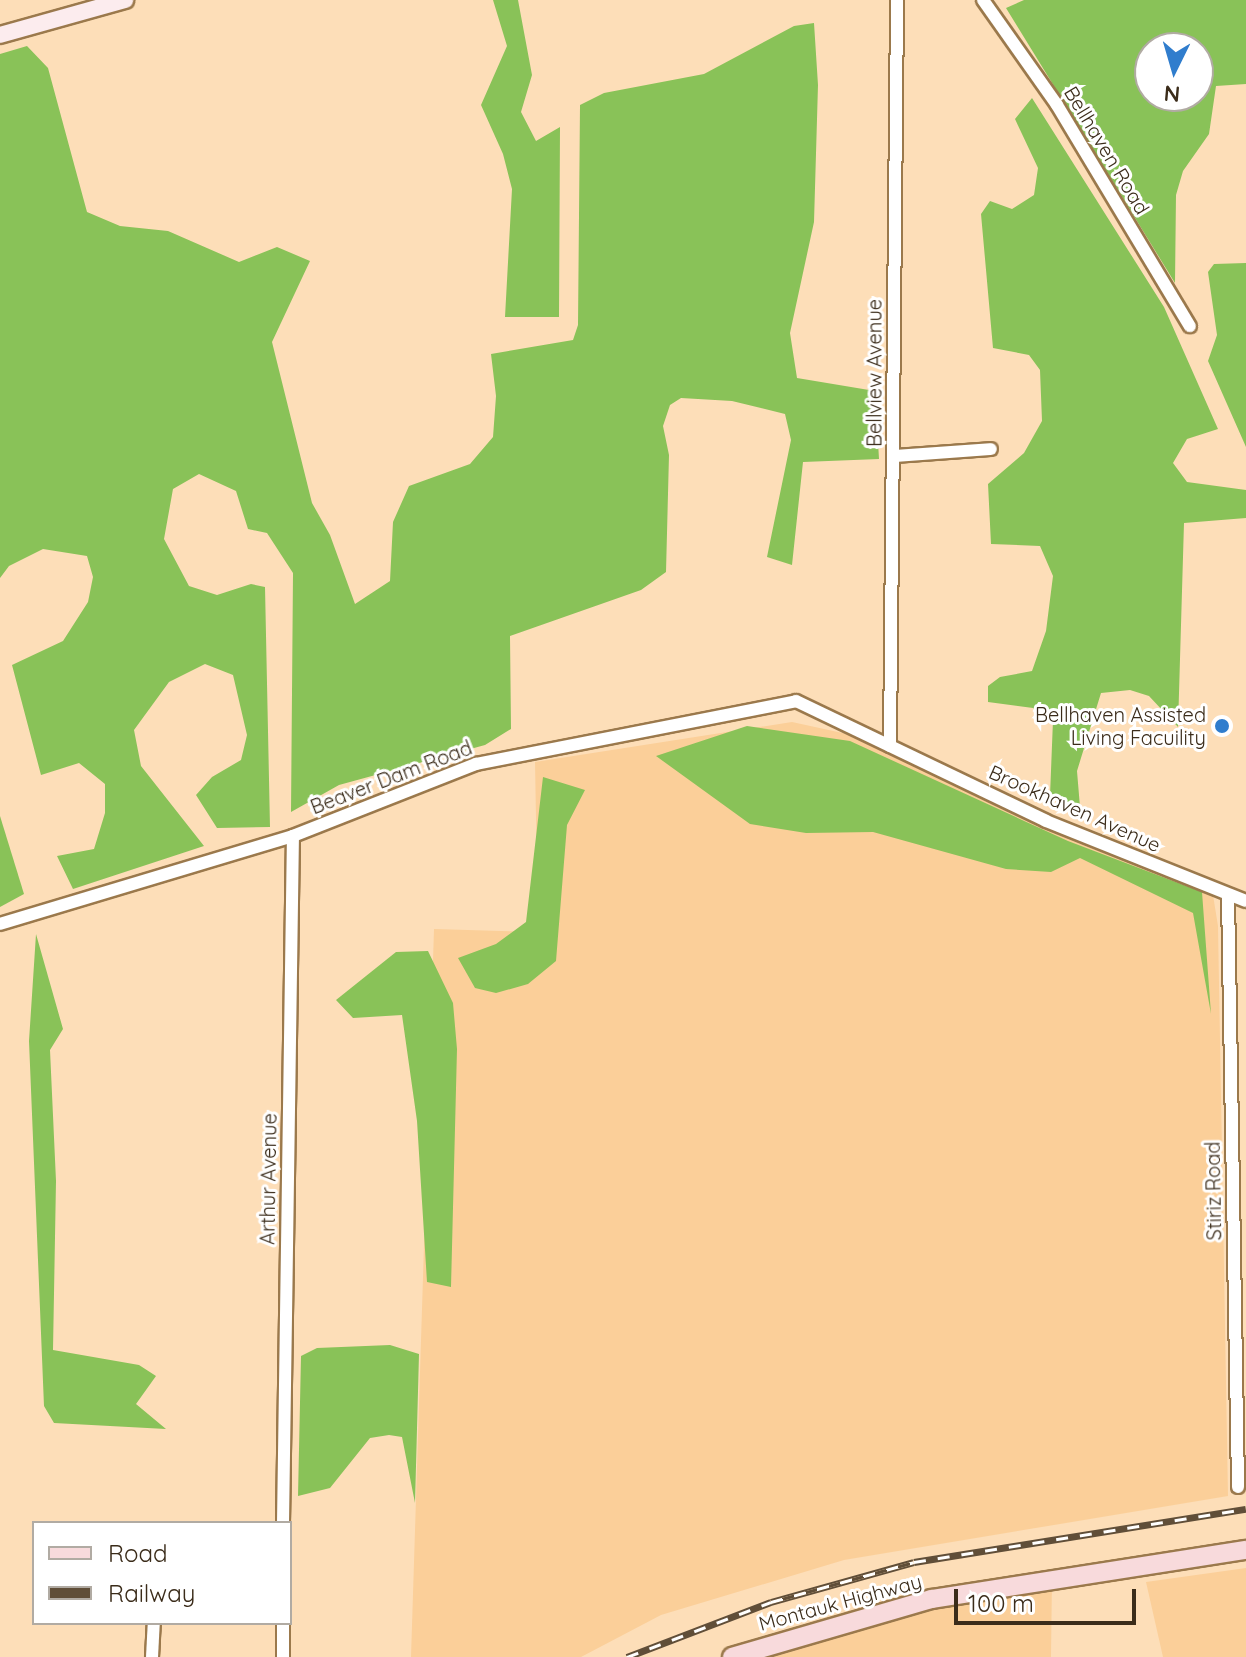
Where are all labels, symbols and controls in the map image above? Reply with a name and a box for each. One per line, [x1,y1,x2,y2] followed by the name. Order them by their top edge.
[1134,32,1214,112] north arrow
[1163,79,1181,109] text: N
[1059,82,1155,218] street label: Bellhaven Road
[862,299,886,447] street label: Bellview Avenue
[1035,702,1206,749] place label: Bellhaven Assisted Living Facuility
[1213,717,1231,735] marker: Bellhaven Assisted Living Facuility
[307,735,475,819] street label: Beaver Dam Road
[985,759,1165,857] street label: Brookhaven Avenue
[255,1113,281,1245] street label: Arthur Avenue
[1200,1141,1226,1241] street label: Stiriz Road
[32,1521,292,1625] legend
[108,1538,168,1568] text: Road
[756,1569,924,1635] street label: Montauk Highway
[958,1573,1140,1623] scale bar
[108,1578,195,1608] text: Railway
[968,1588,1034,1618] text: 100 m

